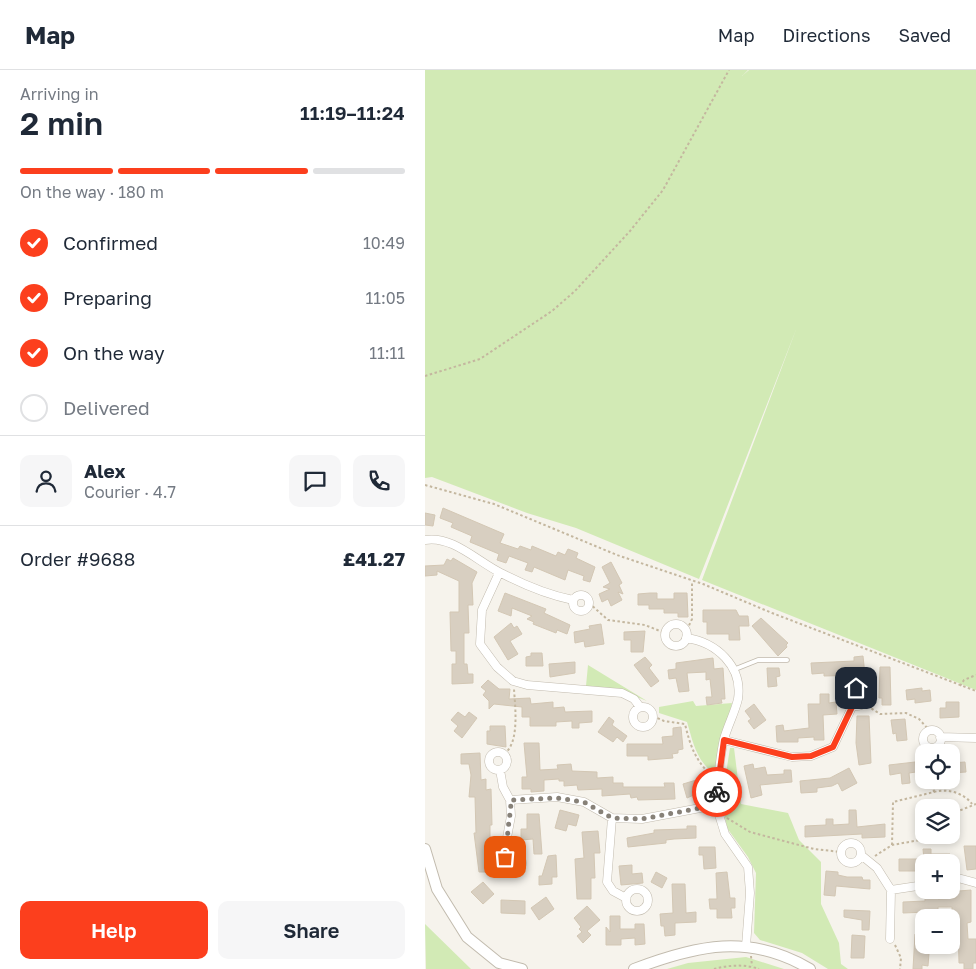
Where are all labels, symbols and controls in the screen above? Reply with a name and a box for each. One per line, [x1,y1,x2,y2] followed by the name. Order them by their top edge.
[25,20,75,49] text: Map
[718,24,754,46] text: Map
[782,24,870,46] text: Directions
[898,24,951,46] text: Saved
[20,84,99,104] text: Arriving in
[300,101,405,124] text: 11:19–11:24
[20,104,103,142] text: 2 min
[20,182,164,202] text: On the way · 180 m
[20,229,48,257] icon: check
[63,231,158,254] text: Confirmed
[363,233,405,253] text: 10:49
[20,284,48,312] icon: check
[63,286,152,309] text: Preparing
[365,288,405,308] text: 11:05
[20,339,48,367] icon: check
[63,341,165,364] text: On the way
[369,343,405,363] text: 11:11
[63,396,150,419] text: Delivered
[20,455,72,507] button: person
[289,455,341,507] button: chat
[353,455,405,507] button: phone
[84,459,125,482] text: Alex
[84,482,176,502] text: Courier · 4.7
[20,547,135,570] text: Order #9688
[343,547,405,570] text: £41.27
[835,667,877,709] pin
[842,674,870,702] icon: home
[915,744,960,954] map controls
[915,744,960,789] button: locate
[692,767,742,817] courier
[703,778,731,806] icon: bike
[915,799,960,844] button: layers
[484,836,526,878] pin
[491,843,519,871] icon: bag
[915,854,960,899] button: +
[20,901,208,959] button: Help
[218,901,405,959] button: Share
[915,909,960,954] button: −

